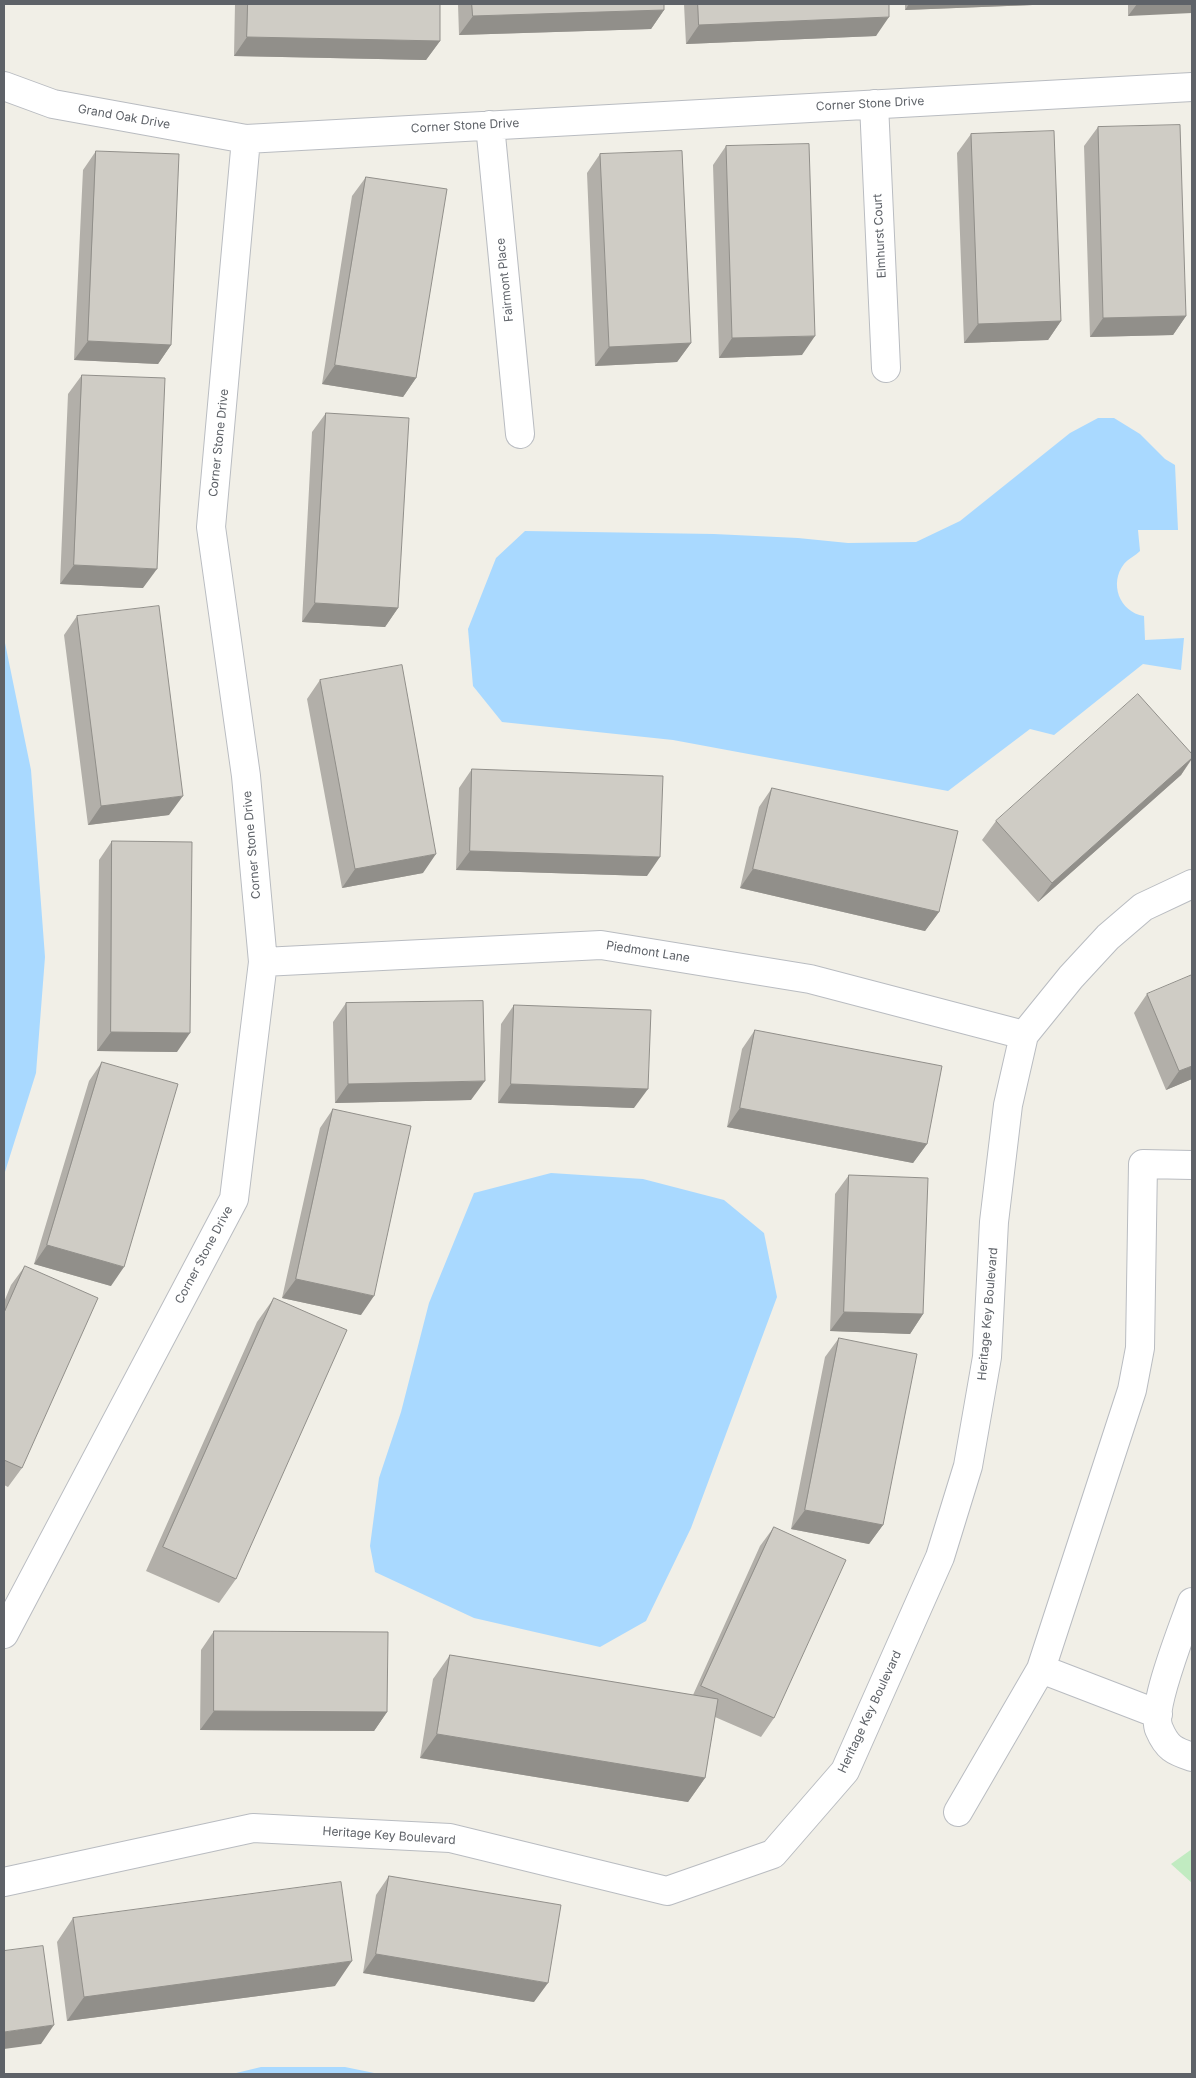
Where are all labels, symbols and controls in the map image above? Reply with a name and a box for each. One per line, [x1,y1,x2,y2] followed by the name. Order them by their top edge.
[815,94,925,114] street label: Corner Stone Drive
[77,102,171,132] street label: Grand Oak Drive
[410,116,520,136] street label: Corner Stone Drive
[871,193,889,279] street label: Elmhurst Court
[493,237,517,323] street label: Fairmont Place
[206,388,232,498] street label: Corner Stone Drive
[240,790,264,900] street label: Corner Stone Drive
[605,938,691,966] street label: Piedmont Lane
[172,1204,236,1306] street label: Corner Stone Drive
[975,1247,1001,1381] street label: Heritage Key Boulevard
[835,1649,905,1775] street label: Heritage Key Boulevard
[322,1824,456,1848] street label: Heritage Key Boulevard

